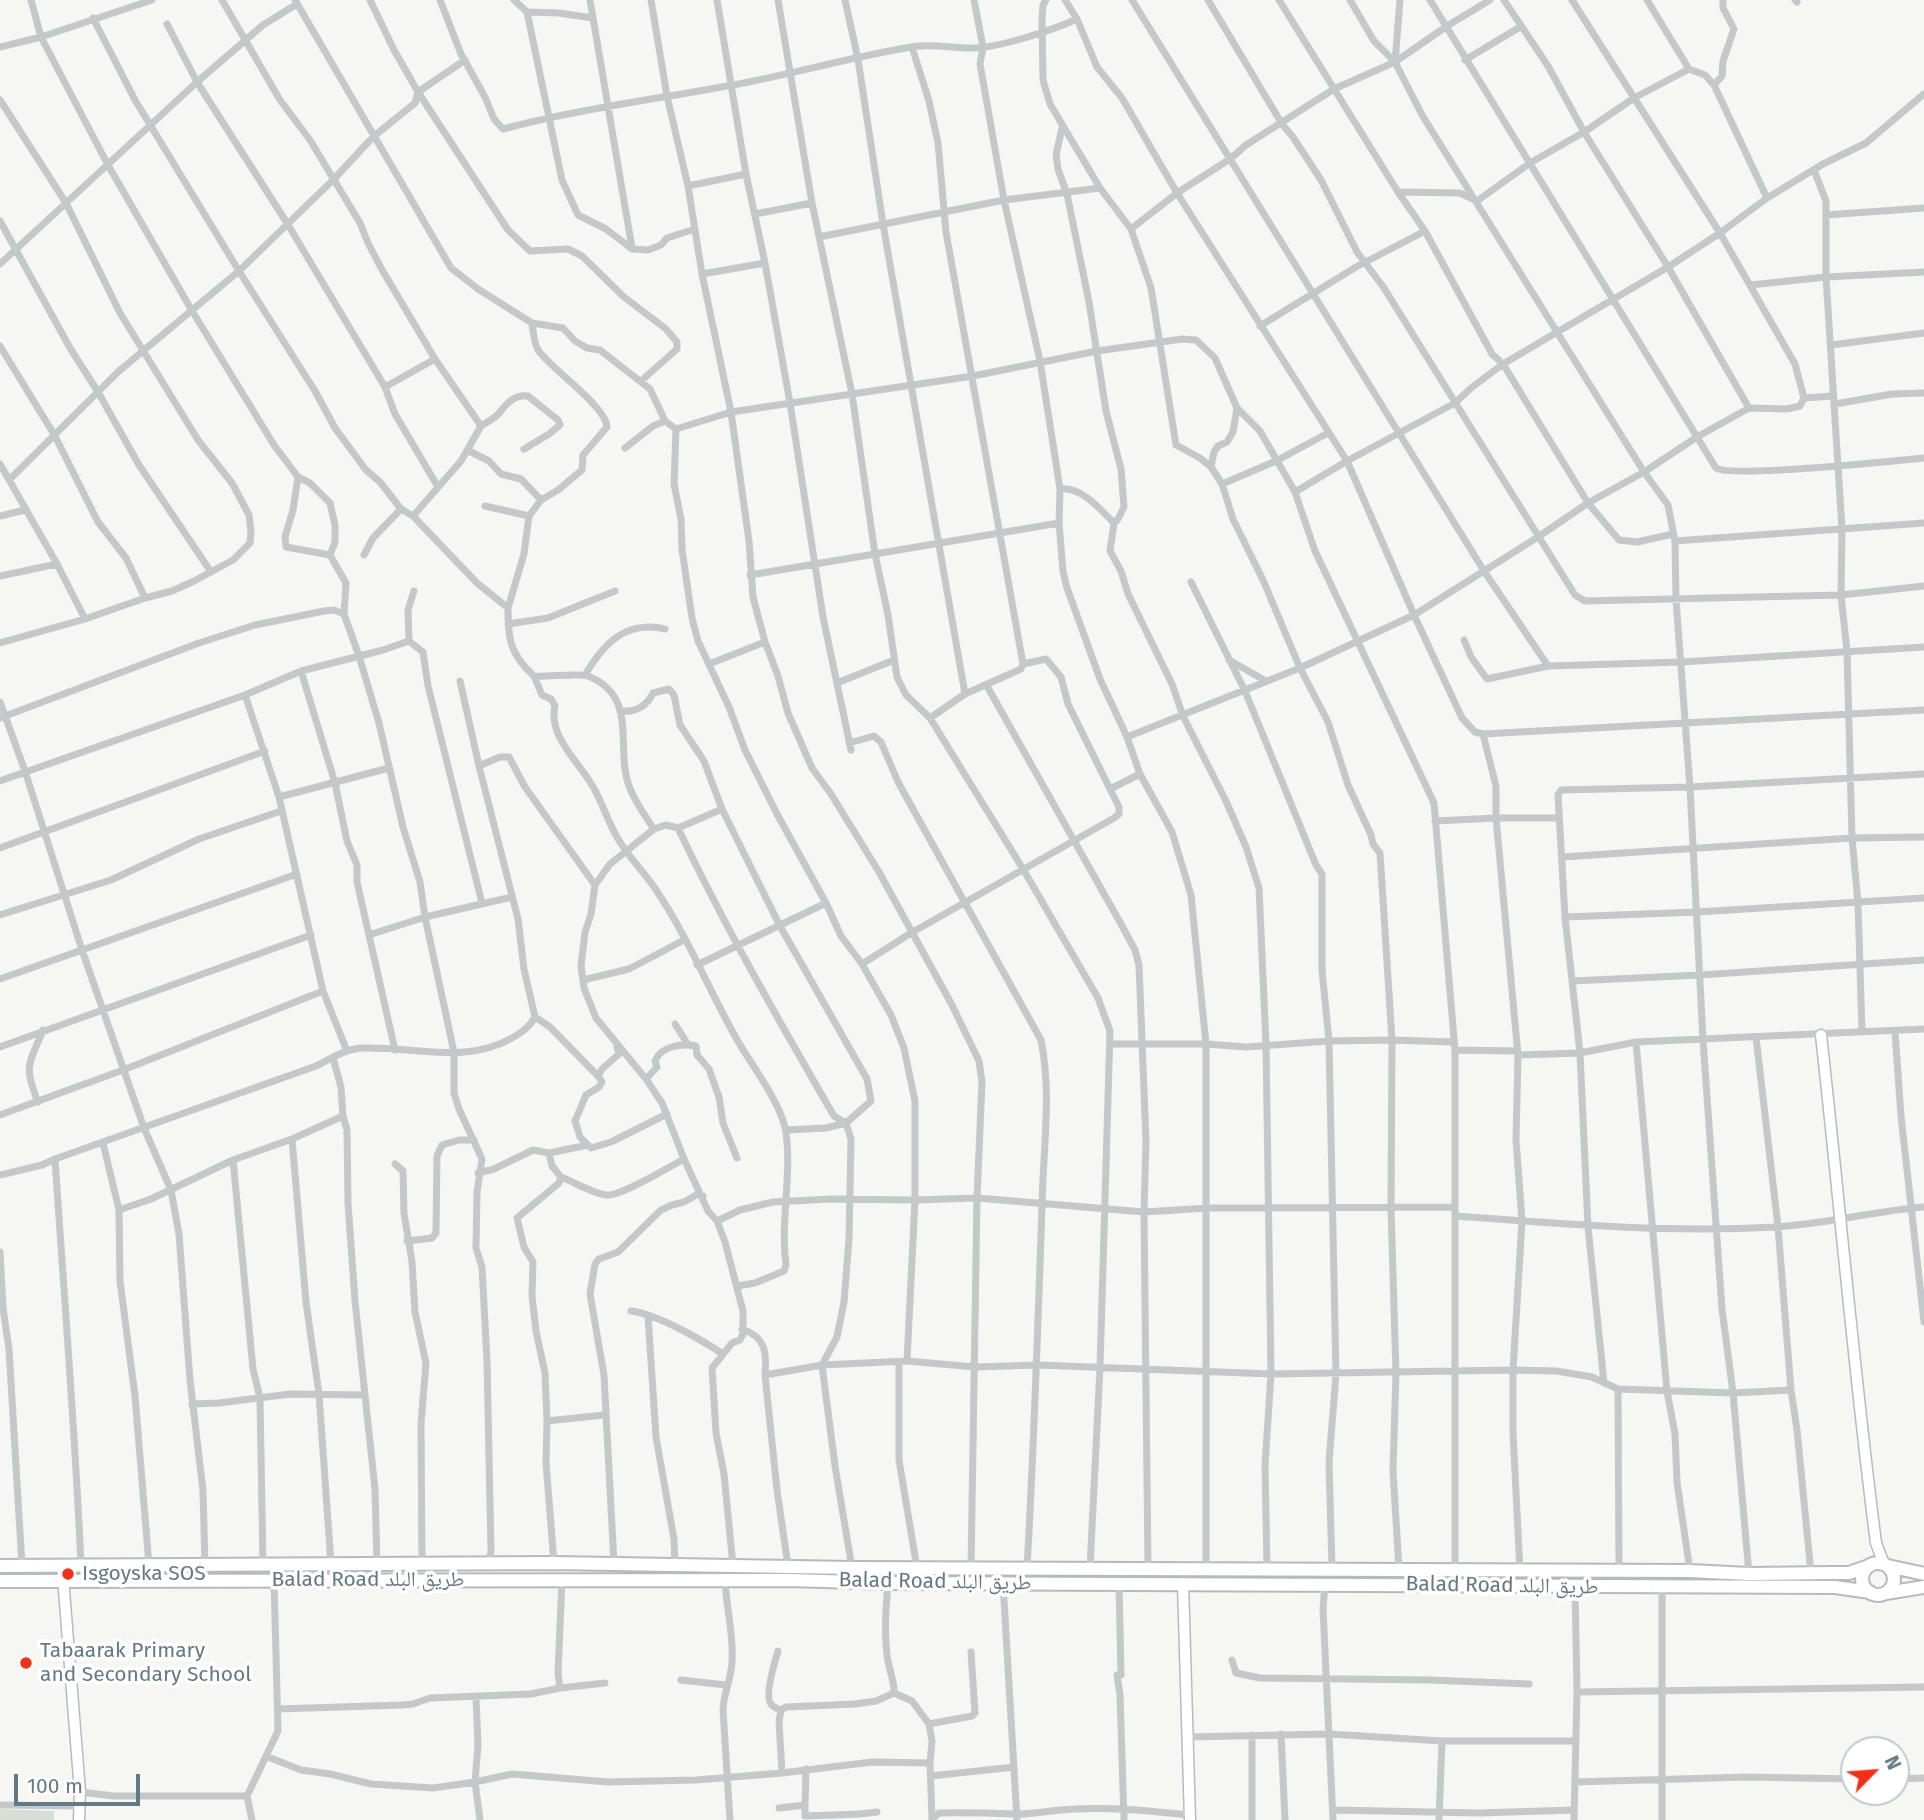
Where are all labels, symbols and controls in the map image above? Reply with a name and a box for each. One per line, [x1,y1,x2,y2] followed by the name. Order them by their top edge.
[82,1561,206,1587] place label: Isgoyska SOS
[60,1566,76,1582] marker: Isgoyska SOS
[272,1567,464,1593] street label: Balad Road طريق البلد
[838,1568,1032,1596] street label: Balad Road طريق البلد
[1405,1572,1599,1600] street label: Balad Road طريق البلد
[40,1638,251,1688] place label: Tabaarak Primary and Secondary School
[18,1655,34,1671] marker: Tabaarak Primary and Secondary School
[1840,1736,1910,1806] north arrow
[1880,1752,1906,1773] text: N
[18,1760,144,1804] scale bar
[27,1773,83,1799] text: 100 m

